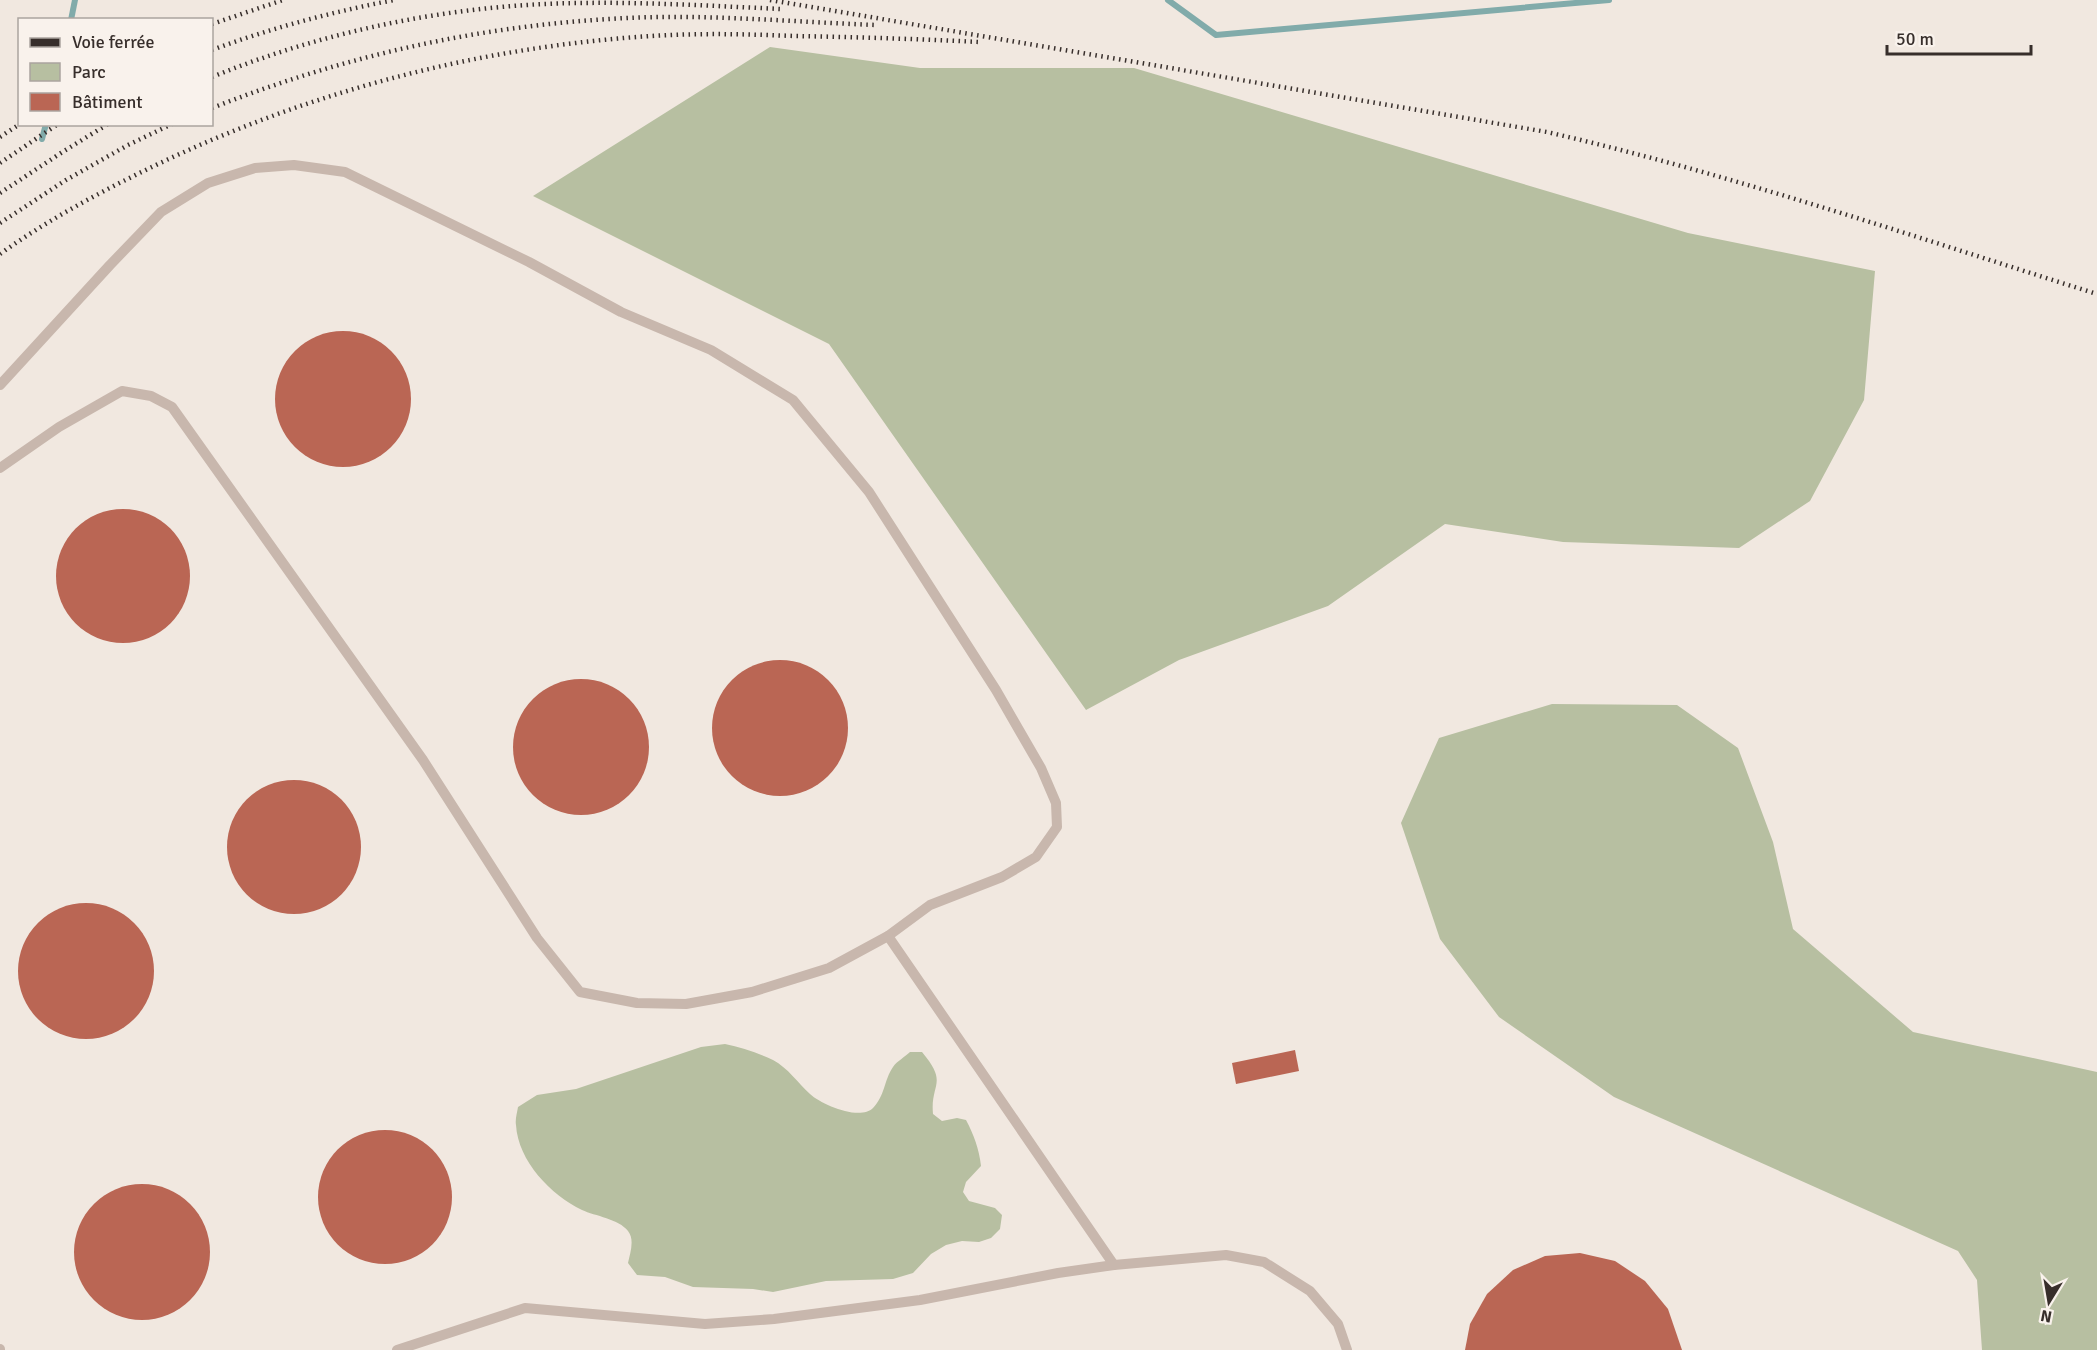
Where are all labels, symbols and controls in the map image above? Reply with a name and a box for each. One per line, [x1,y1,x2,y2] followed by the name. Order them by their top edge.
[18,18,213,126] legend
[1887,18,2031,56] scale bar
[1896,28,1934,50] text: 50 m
[72,31,154,53] text: Voie ferrée
[72,61,106,83] text: Parc
[72,91,143,113] text: Bâtiment
[2019,1272,2079,1332] north arrow
[2039,1305,2054,1327] text: N

